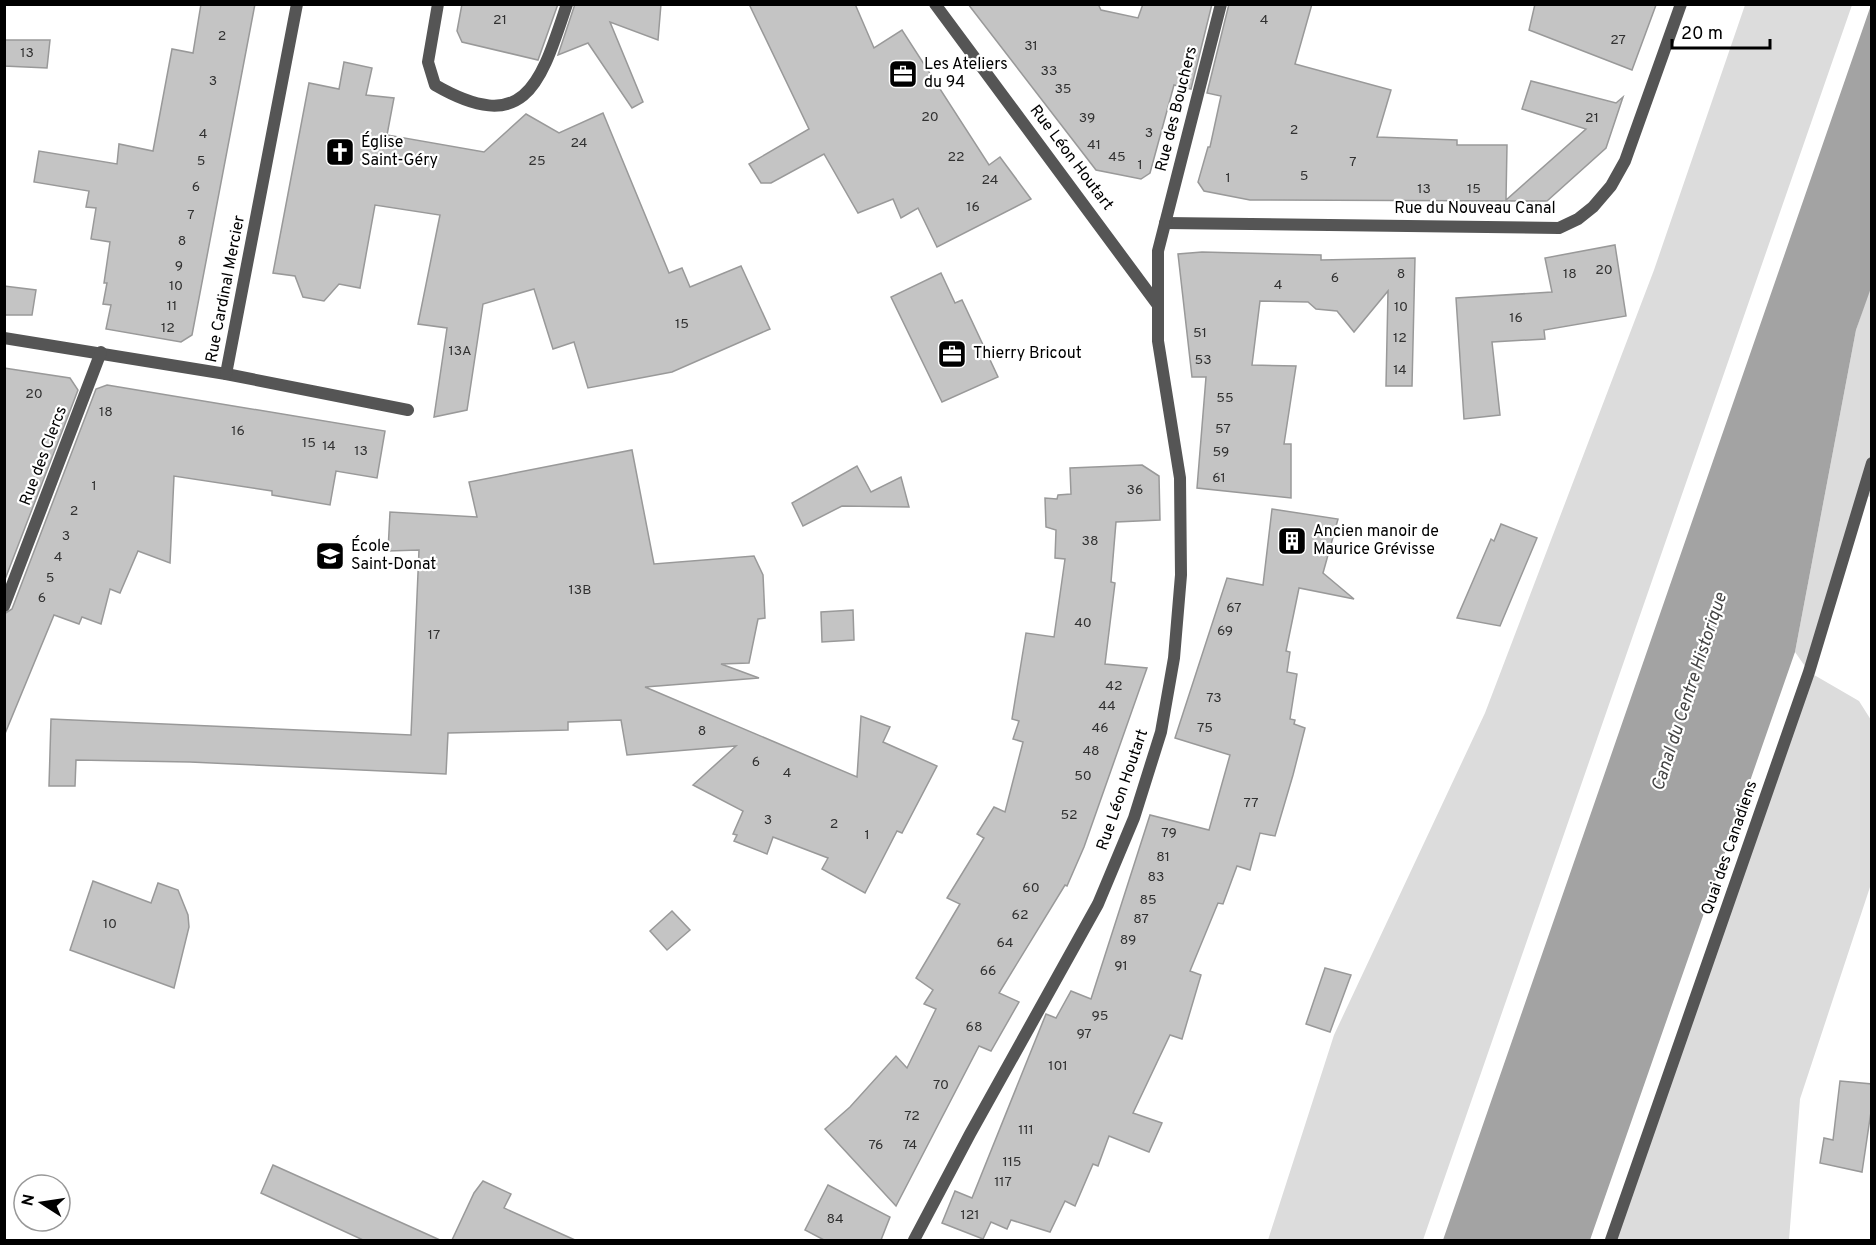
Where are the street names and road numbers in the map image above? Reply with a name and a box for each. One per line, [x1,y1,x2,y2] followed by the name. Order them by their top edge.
[1152,44,1202,174] street label: Rue des Bouchers
[1025,101,1117,215] street label: Rue Léon Houtart
[1394,199,1556,219] street label: Rue du Nouveau Canal
[202,214,250,364] street label: Rue Cardinal Mercier
[16,403,72,509] street label: Rue des Clercs
[1093,727,1153,853] street label: Rue Léon Houtart
[1698,778,1762,918] street label: Quai des Canadiens

